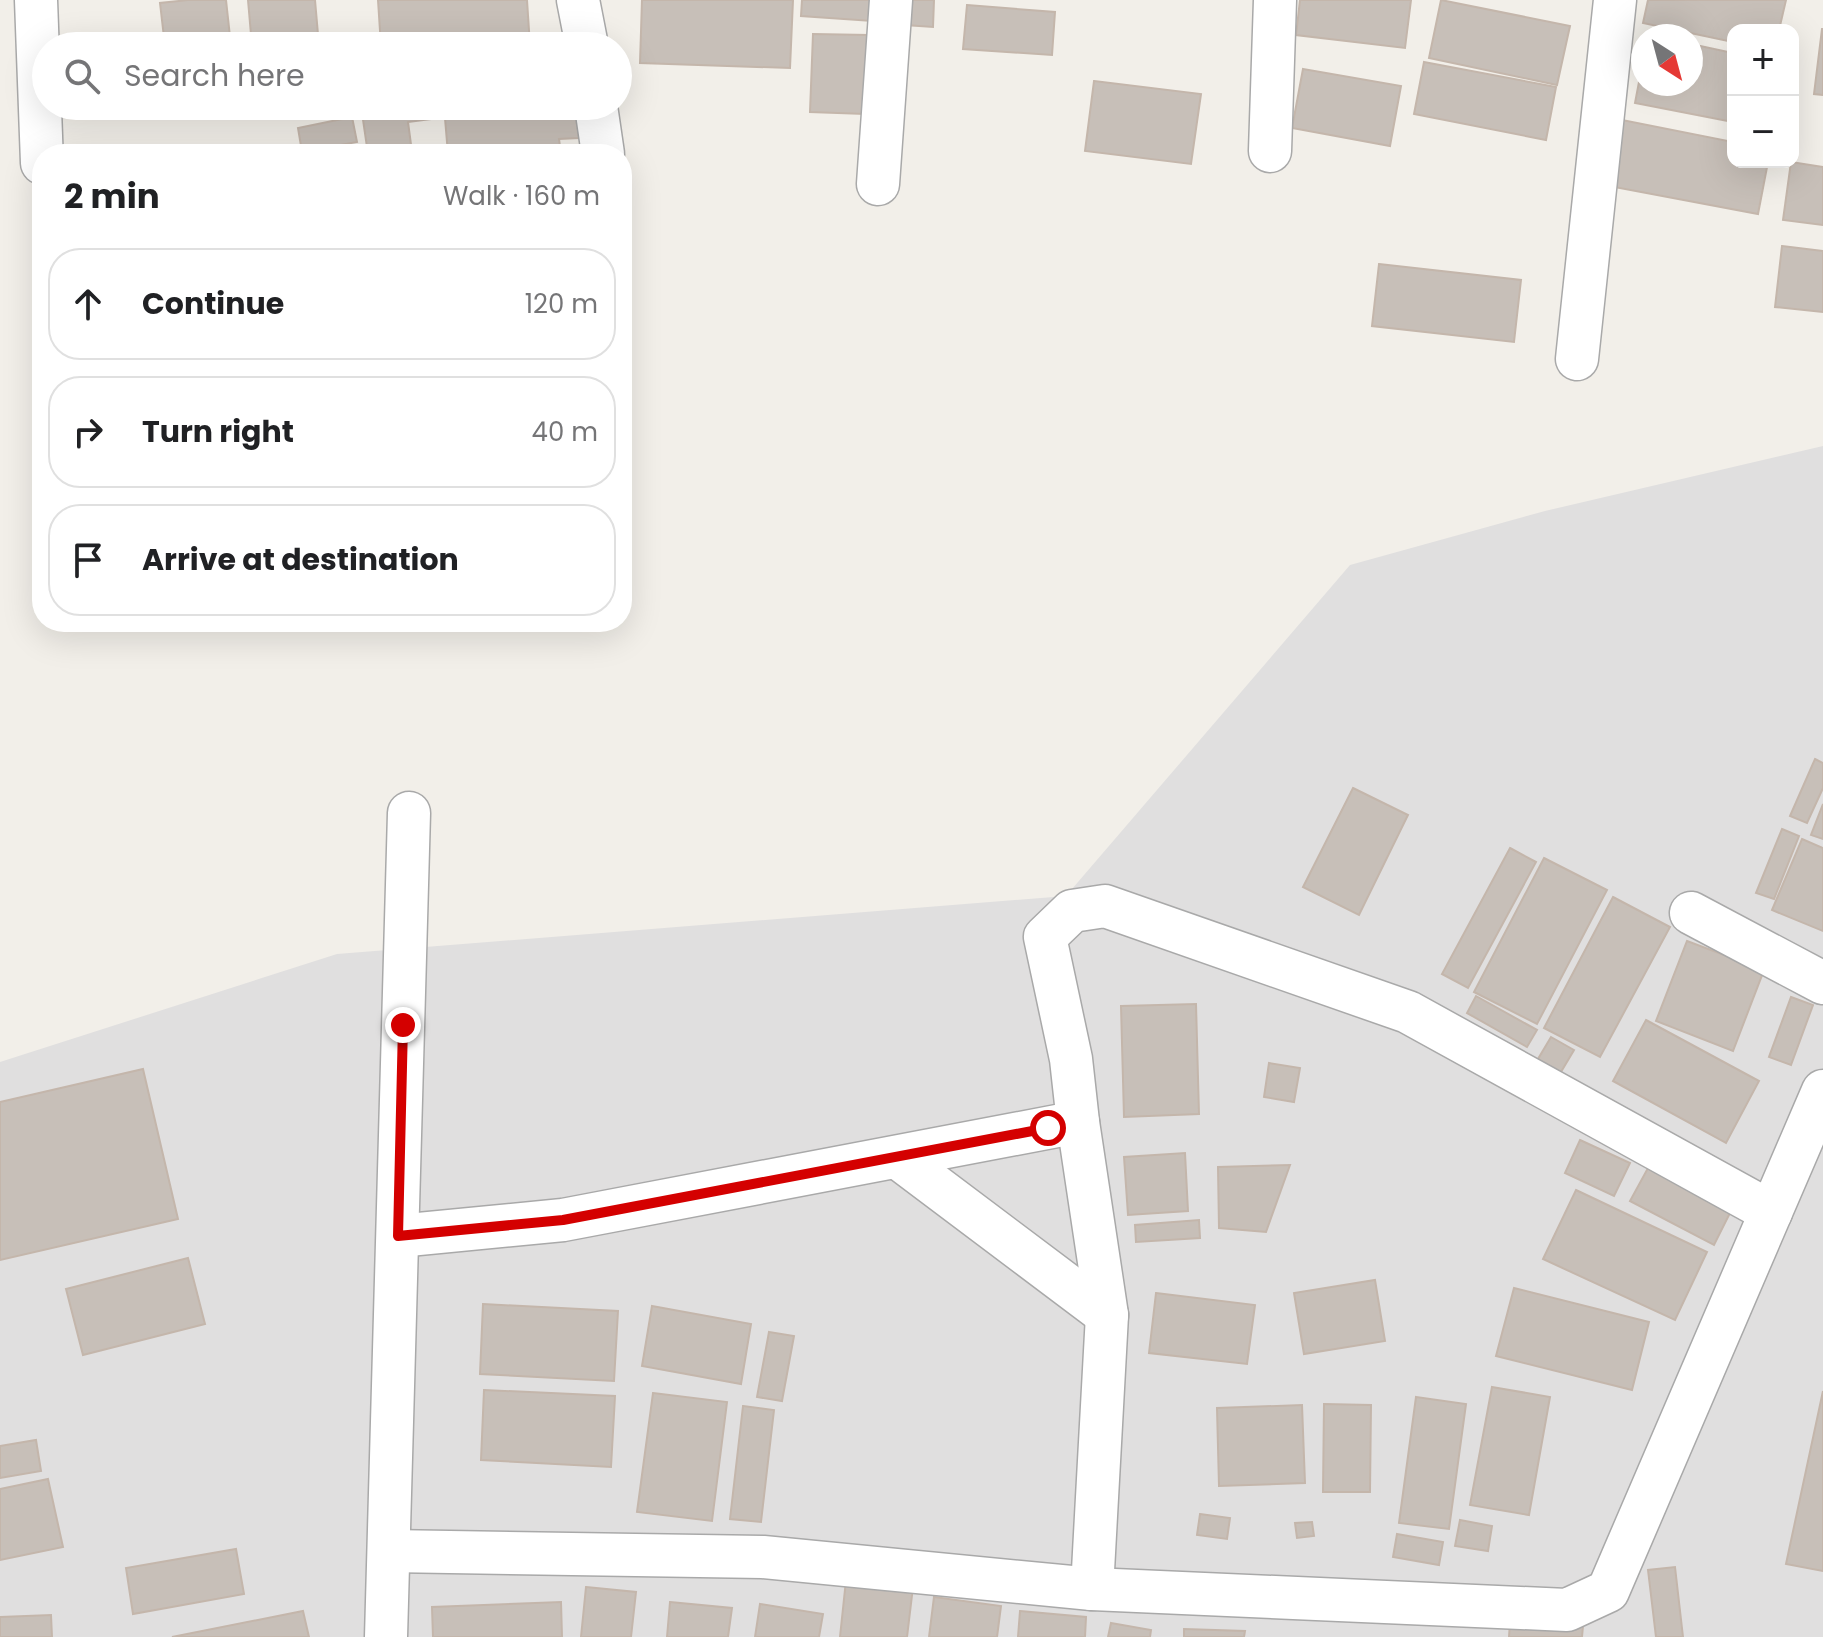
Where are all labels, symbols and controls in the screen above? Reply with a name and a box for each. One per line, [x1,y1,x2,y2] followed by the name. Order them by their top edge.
[1631,24,1703,96] north arrow
[1727,24,1799,168] map controls
[1727,24,1799,96] button: +
[32,32,632,120] search box
[60,54,104,98] icon: search
[124,54,305,97] text: Search here
[1727,96,1799,168] button: −
[64,172,160,220] text: 2 min
[443,178,600,214] text: Walk · 160 m
[66,282,110,326] icon: ahead
[142,282,284,325] text: Continue
[525,286,598,322] text: 120 m
[66,410,110,454] icon: right
[142,410,294,453] text: Turn right
[532,414,598,450] text: 40 m
[66,538,110,582] icon: arrive
[142,538,459,581] text: Arrive at destination
[385,1007,421,1043] route end
[1030,1110,1066,1146] route start

